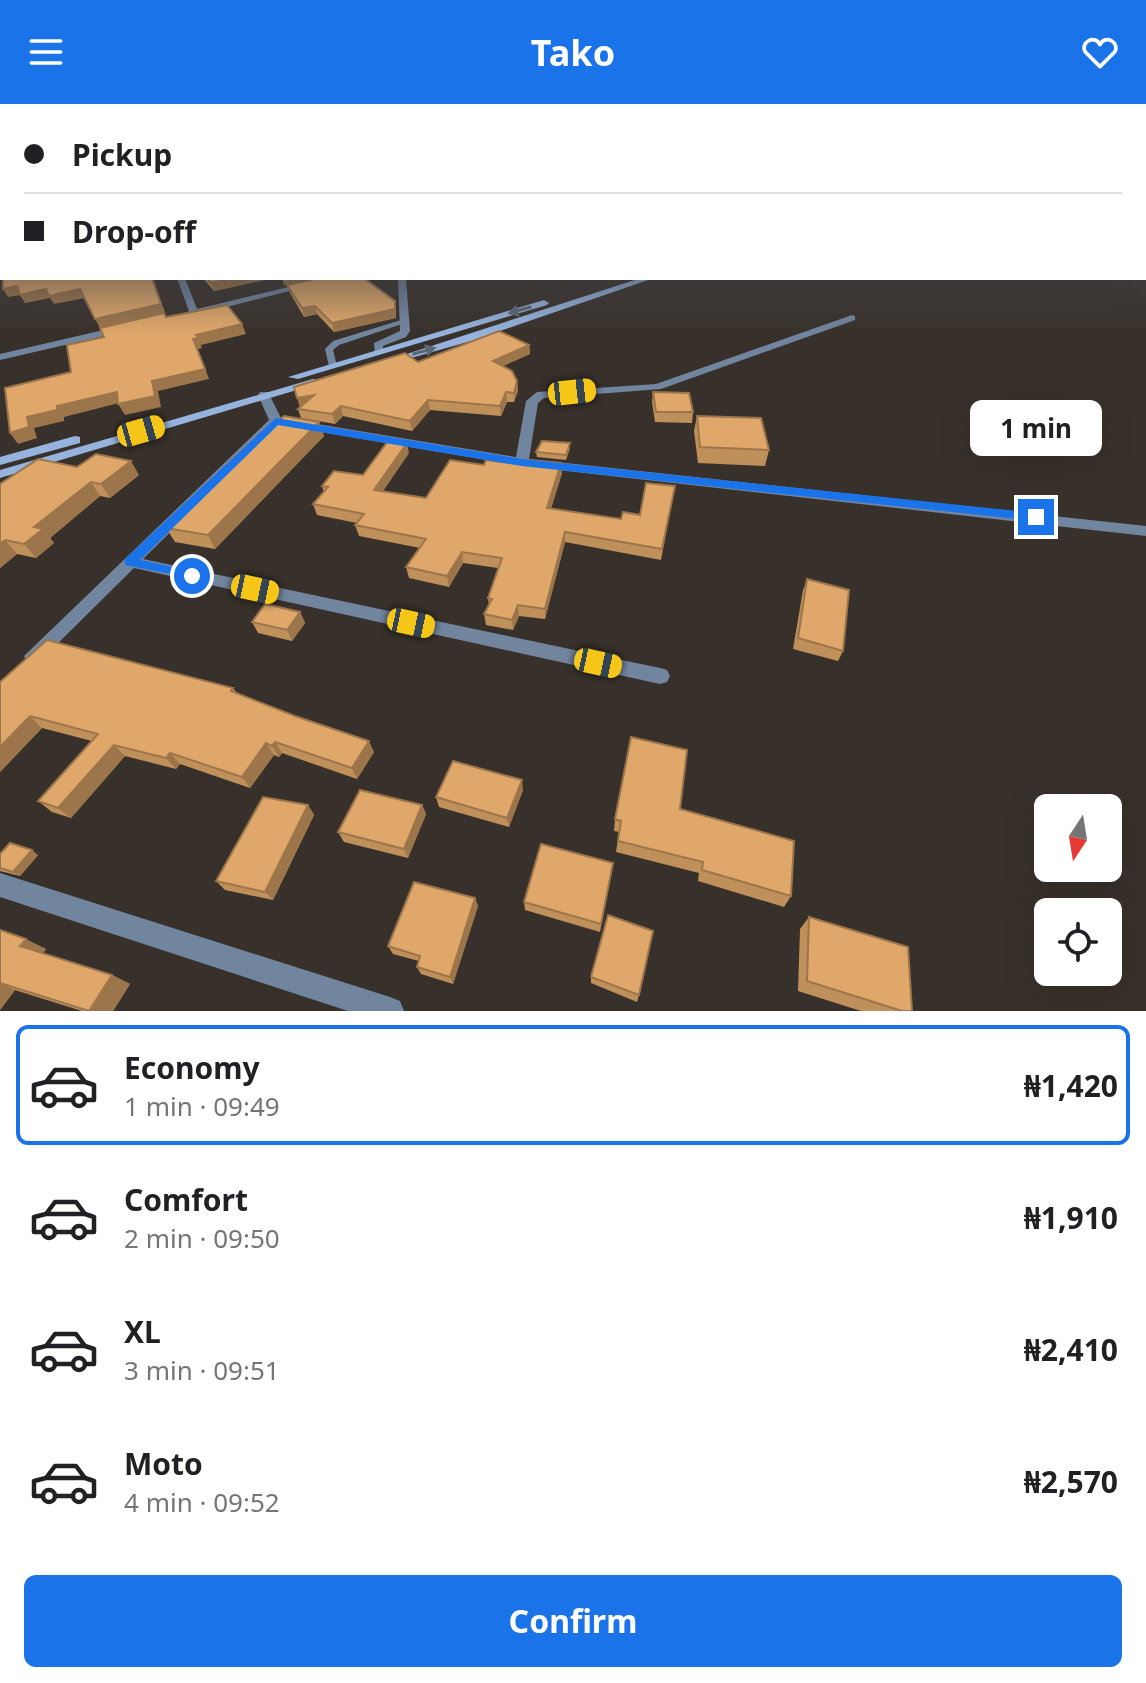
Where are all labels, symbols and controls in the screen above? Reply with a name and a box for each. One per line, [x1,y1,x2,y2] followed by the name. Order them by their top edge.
[531,28,615,77] text: Tako
[24,30,68,74] icon: menu
[1078,30,1122,74] icon: heart
[72,134,172,175] text: Pickup
[72,211,196,252] text: Drop-off
[507,304,531,317] one-way arrow
[413,344,437,357] one-way arrow
[547,378,597,406] car
[970,401,1102,457] callout: 1 min
[1000,410,1072,446] text: 1 min
[115,413,167,449] car
[1018,499,1054,535] route end
[174,558,210,594] route start
[229,572,281,606] car
[385,606,437,640] car
[572,646,624,680] car
[1034,794,1122,882] north arrow
[1034,794,1122,986] map controls
[1034,898,1122,986] button: locate
[124,1047,260,1088] text: Economy
[28,1049,100,1121] icon: car
[1024,1065,1118,1106] text: ₦1,420
[124,1088,280,1124] text: 1 min · 09:49
[124,1179,248,1220] text: Comfort
[28,1181,100,1253] icon: car
[1024,1197,1118,1238] text: ₦1,910
[124,1220,280,1256] text: 2 min · 09:50
[124,1311,161,1352] text: XL
[28,1313,100,1385] icon: car
[1024,1329,1118,1370] text: ₦2,410
[124,1352,280,1388] text: 3 min · 09:51
[124,1443,203,1484] text: Moto
[28,1445,100,1517] icon: car
[1024,1461,1118,1502] text: ₦2,570
[124,1484,280,1520] text: 4 min · 09:52
[24,1575,1122,1667] button: Confirm

